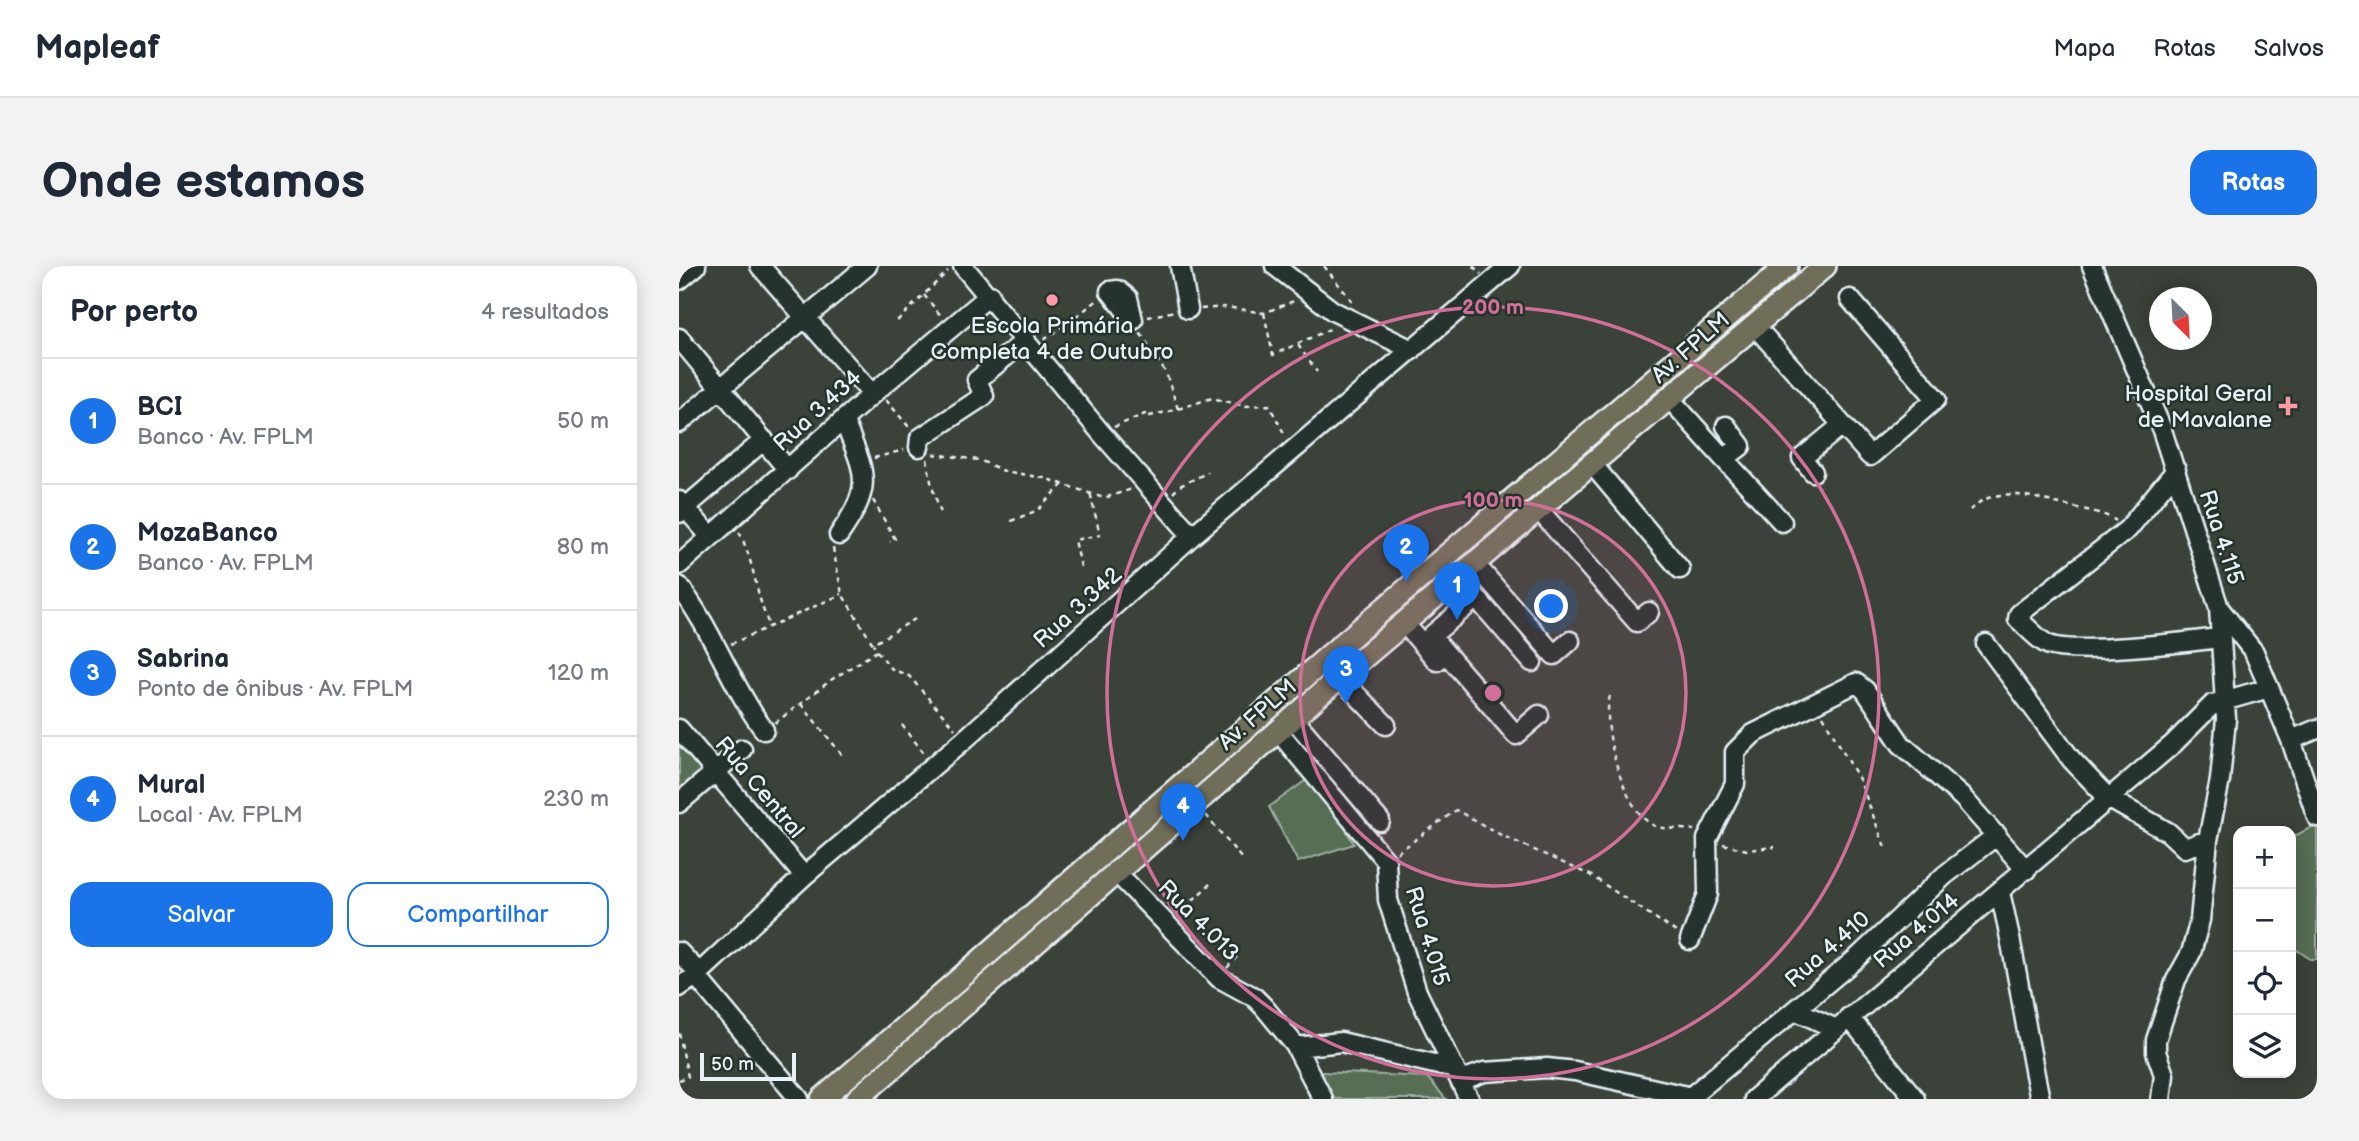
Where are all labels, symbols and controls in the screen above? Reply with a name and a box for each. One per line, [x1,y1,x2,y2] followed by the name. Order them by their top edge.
[35,28,160,68] text: Mapleaf
[2053,34,2115,63] text: Mapa
[2153,34,2216,63] text: Rotas
[2254,34,2324,63] text: Salvos
[2190,150,2317,215] button: Rotas
[42,153,365,212] text: Onde estamos
[2149,287,2212,350] north arrow
[1044,292,1060,308] marker: Escola Primária Completa 4 de Outubro
[70,294,198,330] text: Por perto
[1462,295,1524,320] text: 200 m
[481,298,609,326] text: 4 resultados
[1646,306,1736,389] street label: Av. FPLM
[930,312,1174,366] place label: Escola Primária Completa 4 de Outubro
[768,364,868,458] street label: Rua 3.434
[2124,380,2272,434] place label: Hospital Geral de Mavalane
[137,392,183,423] text: BCI
[2278,396,2298,416] marker: Hospital Geral de Mavalane
[88,407,98,435] text: 1
[557,407,609,435] text: 50 m
[137,423,314,451] text: Banco · Av. FPLM
[2193,486,2249,588] street label: Rua 4.115
[1464,488,1522,513] text: 100 m
[137,518,278,549] text: MozaBanco
[1383,524,1429,582] pin: 2
[86,533,100,561] text: 2
[557,533,609,561] text: 80 m
[137,549,314,577] text: Banco · Av. FPLM
[1028,561,1128,655] street label: Rua 3.342
[1434,562,1480,620] pin: 1
[1534,589,1568,623] your location
[137,644,229,675] text: Sabrina
[1323,646,1369,704] pin: 3
[86,659,100,687] text: 3
[548,659,609,687] text: 120 m
[1213,673,1303,756] street label: Av. FPLM
[137,675,413,703] text: Ponto de ônibus · Av. FPLM
[1481,681,1505,705] centre of rings
[709,731,810,844] street label: Rua Central
[137,770,205,801] text: Mural
[1160,783,1206,841] pin: 4
[86,785,100,813] text: 4
[543,785,609,813] text: 230 m
[137,801,303,829] text: Local · Av. FPLM
[2233,826,2296,1078] map controls
[2233,826,2296,889] button: +
[1152,874,1245,967] street label: Rua 4.013
[70,882,333,947] button: Salvar
[347,882,609,947] button: Compartilhar
[1399,883,1455,989] street label: Rua 4.015
[1868,887,1965,975] street label: Rua 4.014
[2233,889,2296,952] button: −
[1779,905,1876,994] street label: Rua 4.410
[2233,952,2296,1015] button: locate
[2233,1015,2296,1078] button: layers
[700,1050,796,1082] scale bar
[711,1053,754,1076] text: 50 m

